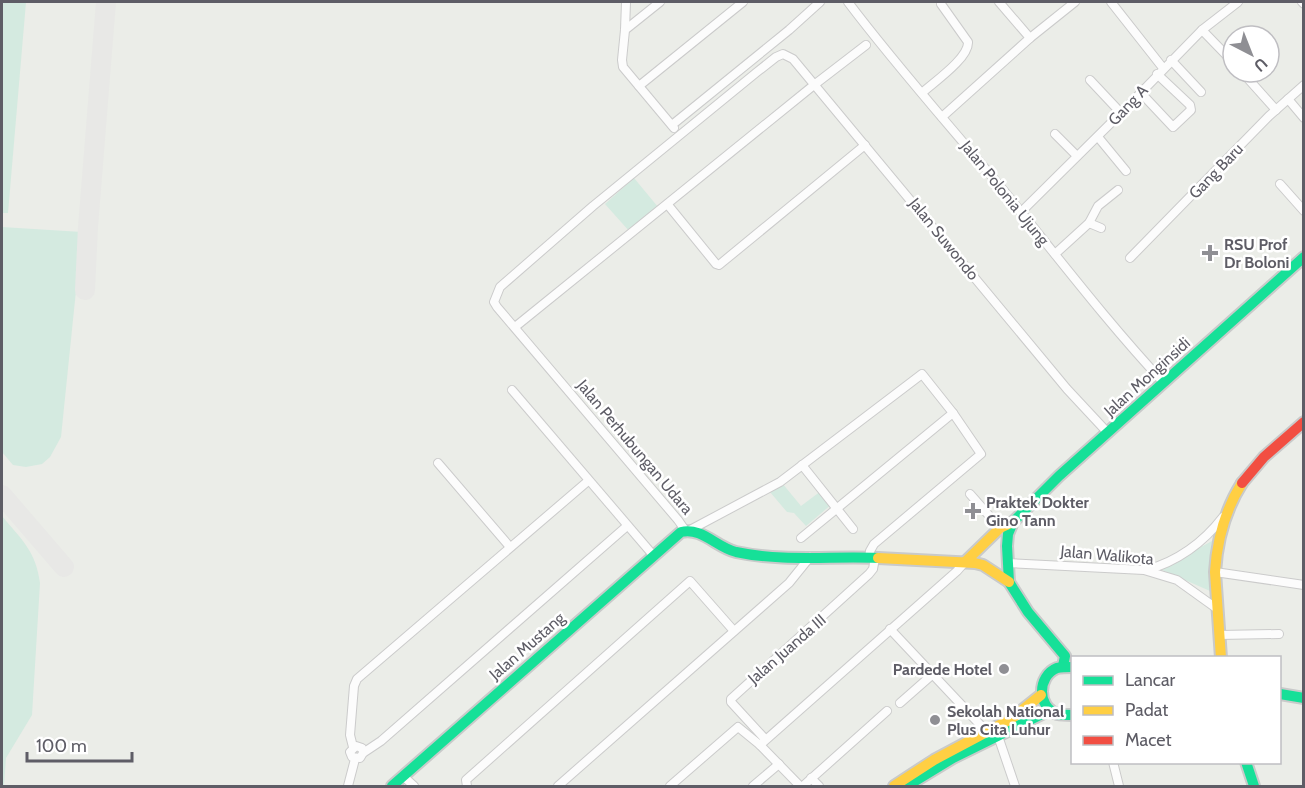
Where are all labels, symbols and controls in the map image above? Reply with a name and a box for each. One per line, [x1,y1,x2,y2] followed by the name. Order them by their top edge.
[1221,24,1281,84] north arrow
[1250,54,1271,76] text: U
[1104,81,1152,129] street label: Gang A
[956,136,1054,250] street label: Jalan Polonia Ujung
[1185,139,1247,203] street label: Gang Baru
[904,193,983,284] street label: Jalan Suwondo
[1224,235,1289,272] place label: RSU Prof Dr Boloni
[1201,244,1219,262] marker: RSU Prof Dr Boloni
[1099,333,1194,421] street label: Jalan Monginsidi
[573,375,697,518] street label: Jalan Perhubungan Udara
[986,493,1089,530] place label: Praktek Dokter Gino Tann
[964,502,982,520] marker: Praktek Dokter Gino Tann
[1059,541,1155,569] street label: Jalan Walikota
[485,608,569,684] street label: Jalan Mustang
[743,610,830,689] street label: Jalan Juanda III
[1071,656,1281,764] legend
[893,660,992,679] place label: Pardede Hotel
[997,662,1011,676] marker: Pardede Hotel
[1125,669,1176,691] text: Lancar
[1125,699,1168,721] text: Padat
[947,702,1064,739] place label: Sekolah National Plus Cita Luhur
[928,713,942,727] marker: Sekolah National Plus Cita Luhur
[27,725,132,763] scale bar
[1125,729,1171,751] text: Macet
[36,735,87,757] text: 100 m

